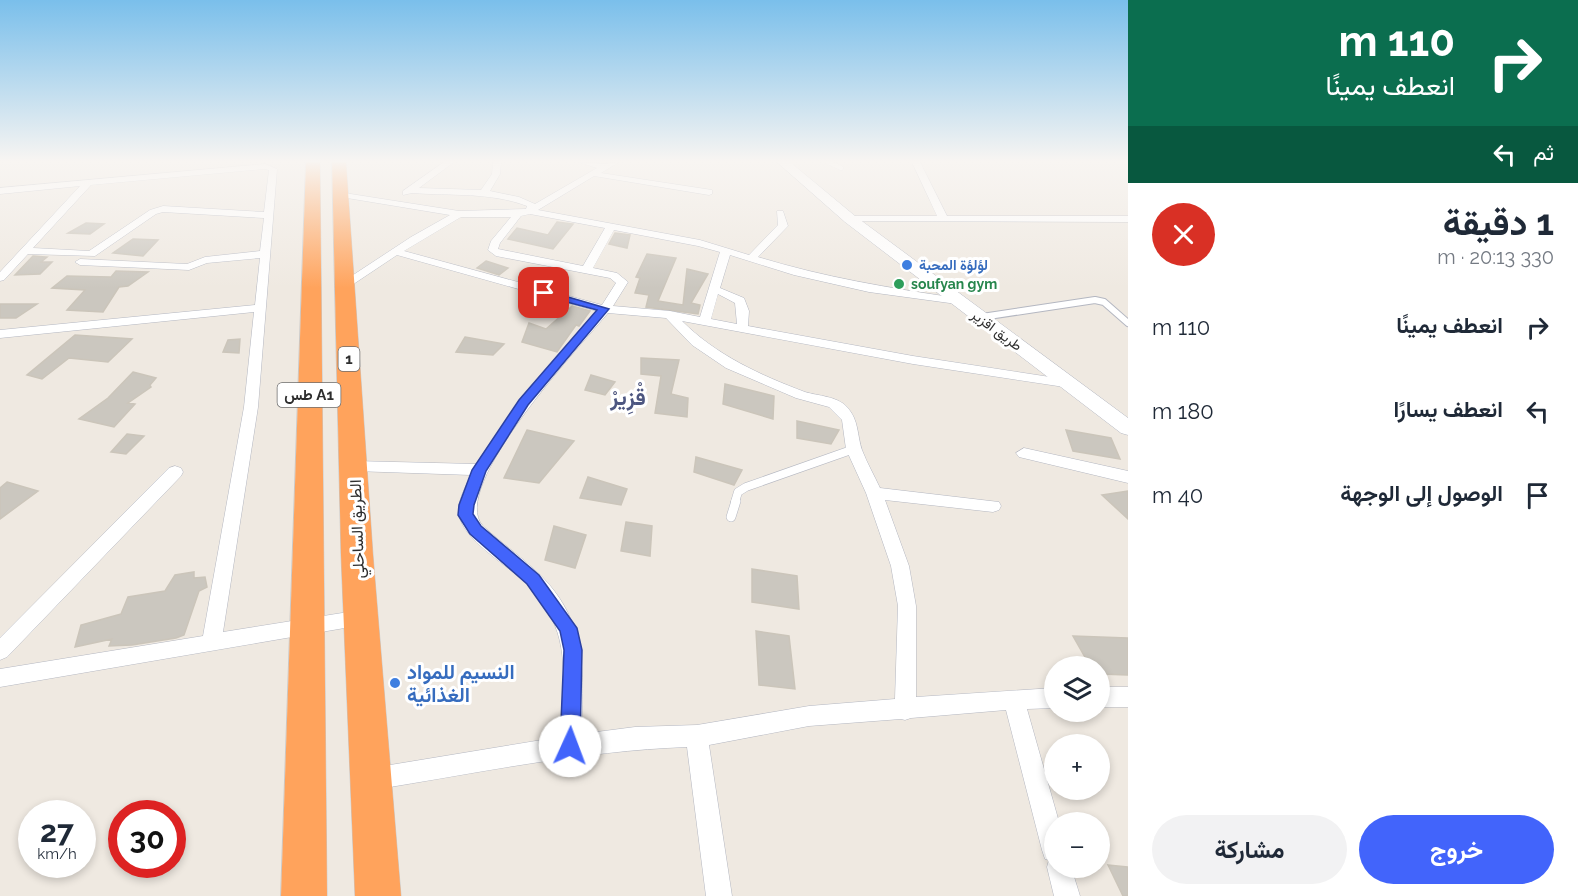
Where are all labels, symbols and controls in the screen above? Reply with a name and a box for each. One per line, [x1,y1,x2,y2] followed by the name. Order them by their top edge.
[1339,17,1455,66] text: 110 m
[1476,24,1554,102] icon: right
[1326,70,1455,101] text: انعطف يمينًا
[1488,138,1521,171] icon: left
[1533,139,1554,165] text: ثم
[1443,201,1554,243] text: 1 دقيقة
[1152,203,1215,266] button: close
[1437,245,1554,269] text: 330 m · 20:13
[919,257,988,274] place label: لؤلؤة المحبة
[900,258,914,272] marker: لؤلؤة المحبة
[518,267,569,318] pin
[527,276,560,309] icon: arrive
[911,276,997,292] place label: soufyan gym
[892,277,906,291] marker: soufyan gym
[967,306,1025,354] street label: طريق اقزير
[1521,311,1554,344] icon: right
[1396,312,1503,338] text: انعطف يمينًا
[1152,314,1210,340] text: 110 m
[338,347,360,371] road number: 1
[609,382,646,415] district label: قْزِيرْ
[278,383,340,407] road number: طس A1
[1521,395,1554,428] icon: left
[1394,396,1503,422] text: انعطف يسارًا
[1152,398,1214,424] text: 180 m
[346,479,372,579] street label: الطريق الساحلي
[1521,479,1554,512] icon: arrive
[1340,480,1503,506] text: الوصول إلى الوجهة
[1152,482,1203,508] text: 40 m
[1044,656,1110,878] map controls
[1044,656,1110,722] button: layers
[407,660,515,707] place label: النسيم للمواد الغذائية
[388,676,402,690] marker: النسيم للمواد الغذائية
[538,714,602,778] position arrow
[1044,734,1110,800] button: +
[108,800,186,878] speed limit sign: 30
[1044,812,1110,878] button: −
[40,814,74,849] text: 27
[1152,815,1347,884] button: مشاركة
[1359,815,1554,884] button: خروج
[37,845,77,863] text: km/h

